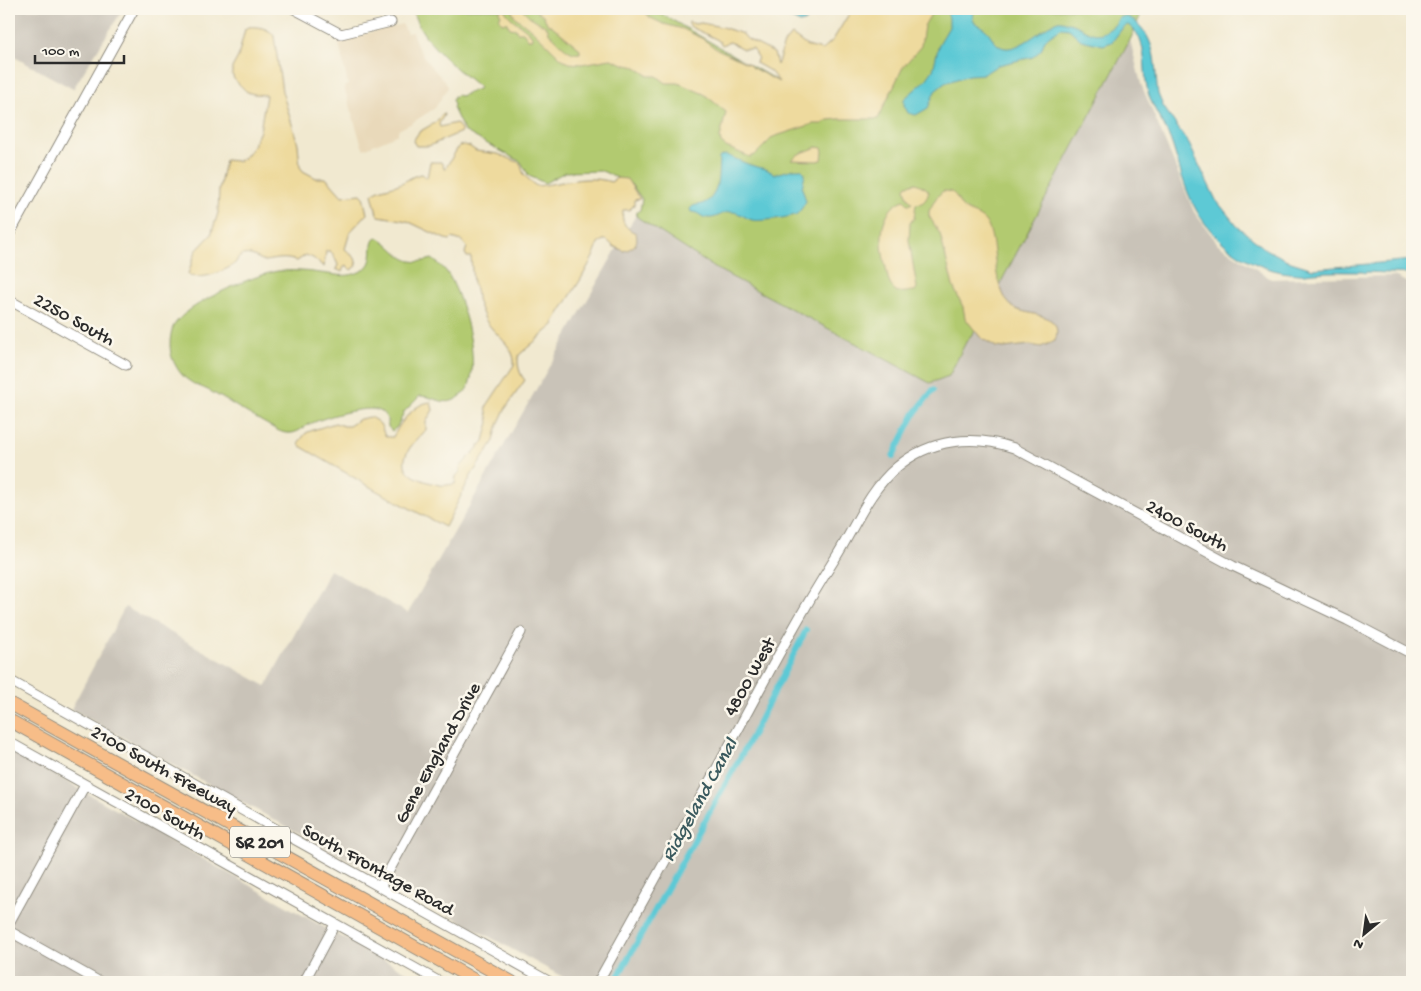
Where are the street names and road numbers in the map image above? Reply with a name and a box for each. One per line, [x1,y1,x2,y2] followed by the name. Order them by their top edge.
[29,289,118,353] street label: 2250 South
[1141,496,1231,558] street label: 2400 South
[720,632,783,721] street label: 4800 West
[391,679,487,828] street label: Gene England Drive
[88,718,242,818] street label: 2100 South Freeway
[122,781,210,843] street label: 2100 South
[297,820,459,923] street label: South Frontage Road
[230,826,290,858] road number: SR 201

